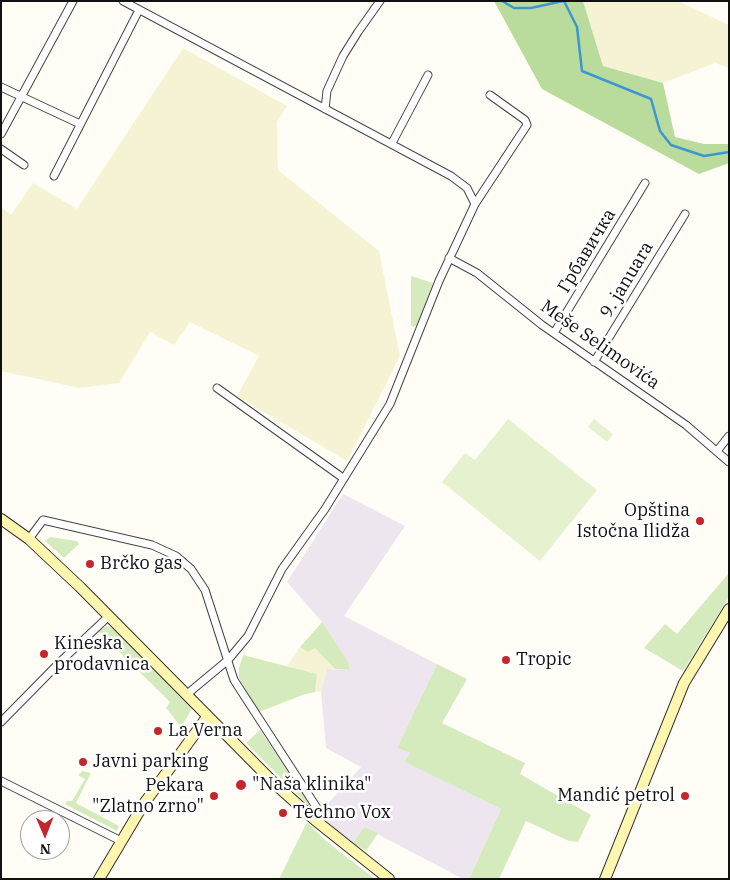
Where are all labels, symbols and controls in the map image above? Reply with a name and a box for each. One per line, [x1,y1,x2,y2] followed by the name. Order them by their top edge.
[553,205,621,297] street label: Грбавичка
[596,238,658,322] street label: 9. januara
[536,296,664,394] street label: Meše Selimovića
[576,500,690,542] place label: Opština Istočna Ilidža
[694,515,706,527] marker: Opština Istočna Ilidža
[100,553,182,575] place label: Brčko gas
[84,558,96,570] marker: Brčko gas
[54,633,150,676] place label: Kineska prodavnica
[38,648,50,660] marker: Kineska prodavnica
[516,649,572,671] place label: Tropic
[500,654,512,666] marker: Tropic
[168,720,243,742] place label: La Verna
[152,725,164,737] marker: La Verna
[93,751,208,773] place label: Javni parking
[77,756,89,768] marker: Javni parking
[252,774,372,796] place label: "Naša klinika"
[92,775,204,818] place label: Pekara "Zlatno zrno"
[234,778,248,792] marker: "Naša klinika"
[557,785,675,807] place label: Mandić petrol
[208,790,220,802] marker: Pekara "Zlatno zrno"
[679,790,691,802] marker: Mandić petrol
[293,802,391,824] place label: Techno Vox
[277,807,289,819] marker: Techno Vox
[20,810,70,860] north arrow
[40,840,51,858] text: N

